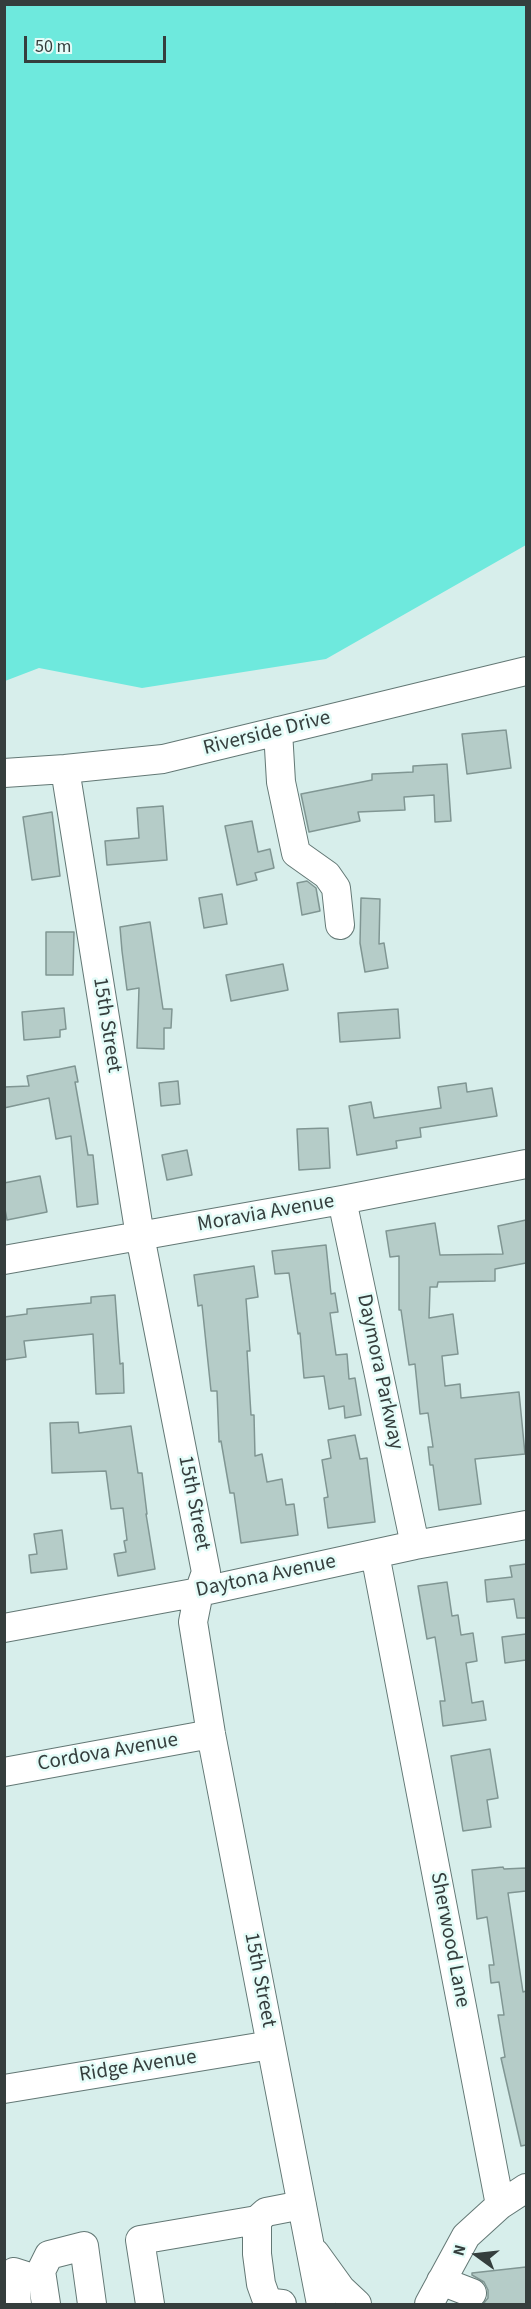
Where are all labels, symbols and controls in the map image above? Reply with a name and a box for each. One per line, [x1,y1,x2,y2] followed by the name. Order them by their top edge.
[27,24,170,62] scale bar
[35,34,71,59] text: 50 m
[201,706,333,762] street label: Riverside Drive
[86,976,126,1074] street label: 15th Street
[196,1190,336,1238] street label: Moravia Avenue
[350,1292,408,1452] street label: Daymora Parkway
[171,1453,215,1553] street label: 15th Street
[194,1550,338,1604] street label: Daytona Avenue
[36,1728,180,1778] street label: Cordova Avenue
[424,1870,474,2010] street label: Sherwood Lane
[237,1930,281,2030] street label: 15th Street
[78,2045,198,2089] street label: Ridge Avenue
[447,2225,507,2285] north arrow
[448,2242,472,2258] text: N

